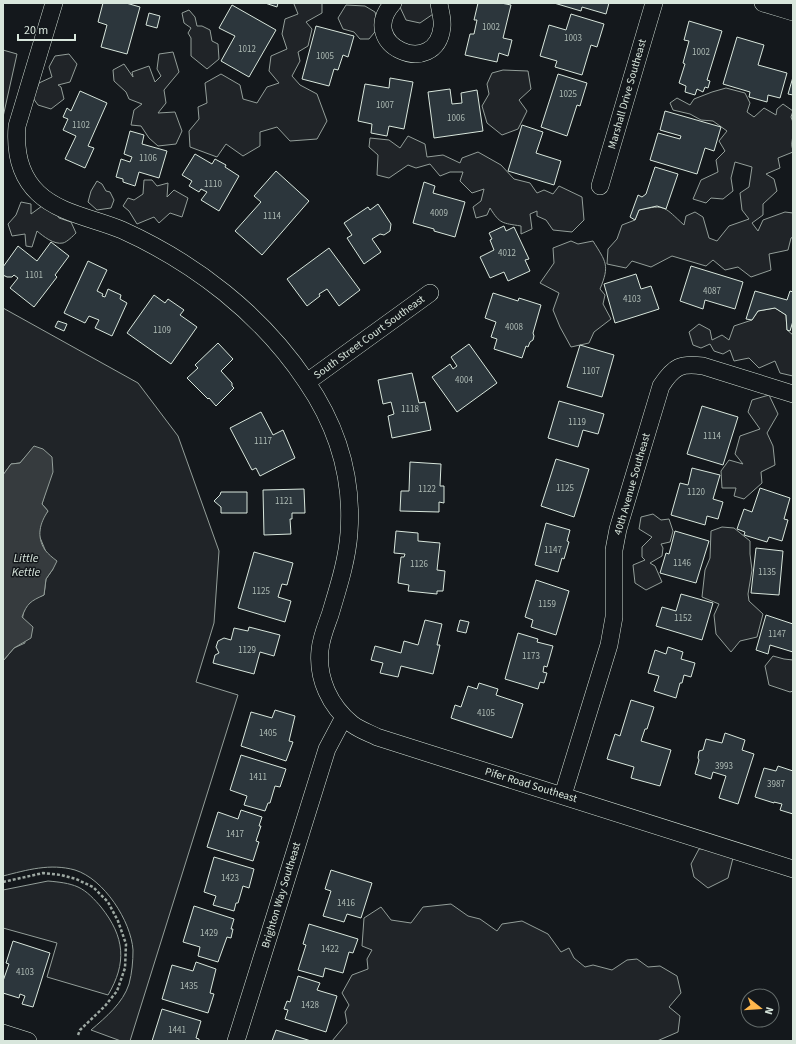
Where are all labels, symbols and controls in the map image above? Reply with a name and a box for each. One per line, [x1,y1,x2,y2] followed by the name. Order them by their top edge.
[18,16,75,42] scale bar
[482,21,500,34] house number: 1002
[24,22,48,39] text: 20 m
[564,32,582,45] house number: 1003
[604,37,650,151] street label: Marshall Drive Southeast
[238,43,256,56] house number: 1012
[692,46,710,59] house number: 1002
[316,50,334,63] house number: 1005
[559,88,577,101] house number: 1025
[376,99,394,112] house number: 1007
[447,112,465,125] house number: 1006
[72,119,90,132] house number: 1102
[139,152,157,165] house number: 1106
[204,178,222,191] house number: 1110
[430,207,448,220] house number: 4009
[263,210,281,223] house number: 1114
[498,247,516,260] house number: 4012
[25,269,43,282] house number: 1101
[703,285,721,298] house number: 4087
[310,291,428,382] street label: South Street Court Southeast
[623,293,641,306] house number: 4103
[505,321,523,334] house number: 4008
[153,324,171,337] house number: 1109
[582,365,600,378] house number: 1107
[455,374,473,387] house number: 4004
[401,403,419,416] house number: 1118
[568,416,586,429] house number: 1119
[703,430,721,443] house number: 1114
[610,431,654,537] street label: 40th Avenue Southeast
[254,435,272,448] house number: 1117
[556,482,574,495] house number: 1125
[418,483,436,496] house number: 1122
[687,486,705,499] house number: 1120
[275,495,293,508] house number: 1121
[544,544,562,557] house number: 1147
[12,550,41,581] water label: Little Kettle
[673,557,691,570] house number: 1146
[410,558,428,571] house number: 1126
[758,566,776,579] house number: 1135
[252,585,270,598] house number: 1125
[538,598,556,611] house number: 1159
[674,612,692,625] house number: 1152
[768,628,786,641] house number: 1147
[238,644,256,657] house number: 1129
[522,650,540,663] house number: 1173
[477,707,495,720] house number: 4105
[259,727,277,740] house number: 1405
[715,760,733,773] house number: 3993
[483,764,579,806] street label: Pifer Road Southeast
[249,771,267,784] house number: 1411
[767,778,785,791] house number: 3987
[226,828,244,841] house number: 1417
[258,840,304,950] street label: Brighton Way Southeast
[221,872,239,885] house number: 1423
[337,897,355,910] house number: 1416
[200,927,218,940] house number: 1429
[321,943,339,956] house number: 1422
[16,966,34,979] house number: 4103
[180,980,198,993] house number: 1435
[740,988,780,1028] north arrow
[301,999,319,1012] house number: 1428
[761,1005,777,1016] text: N
[168,1024,186,1037] house number: 1441

